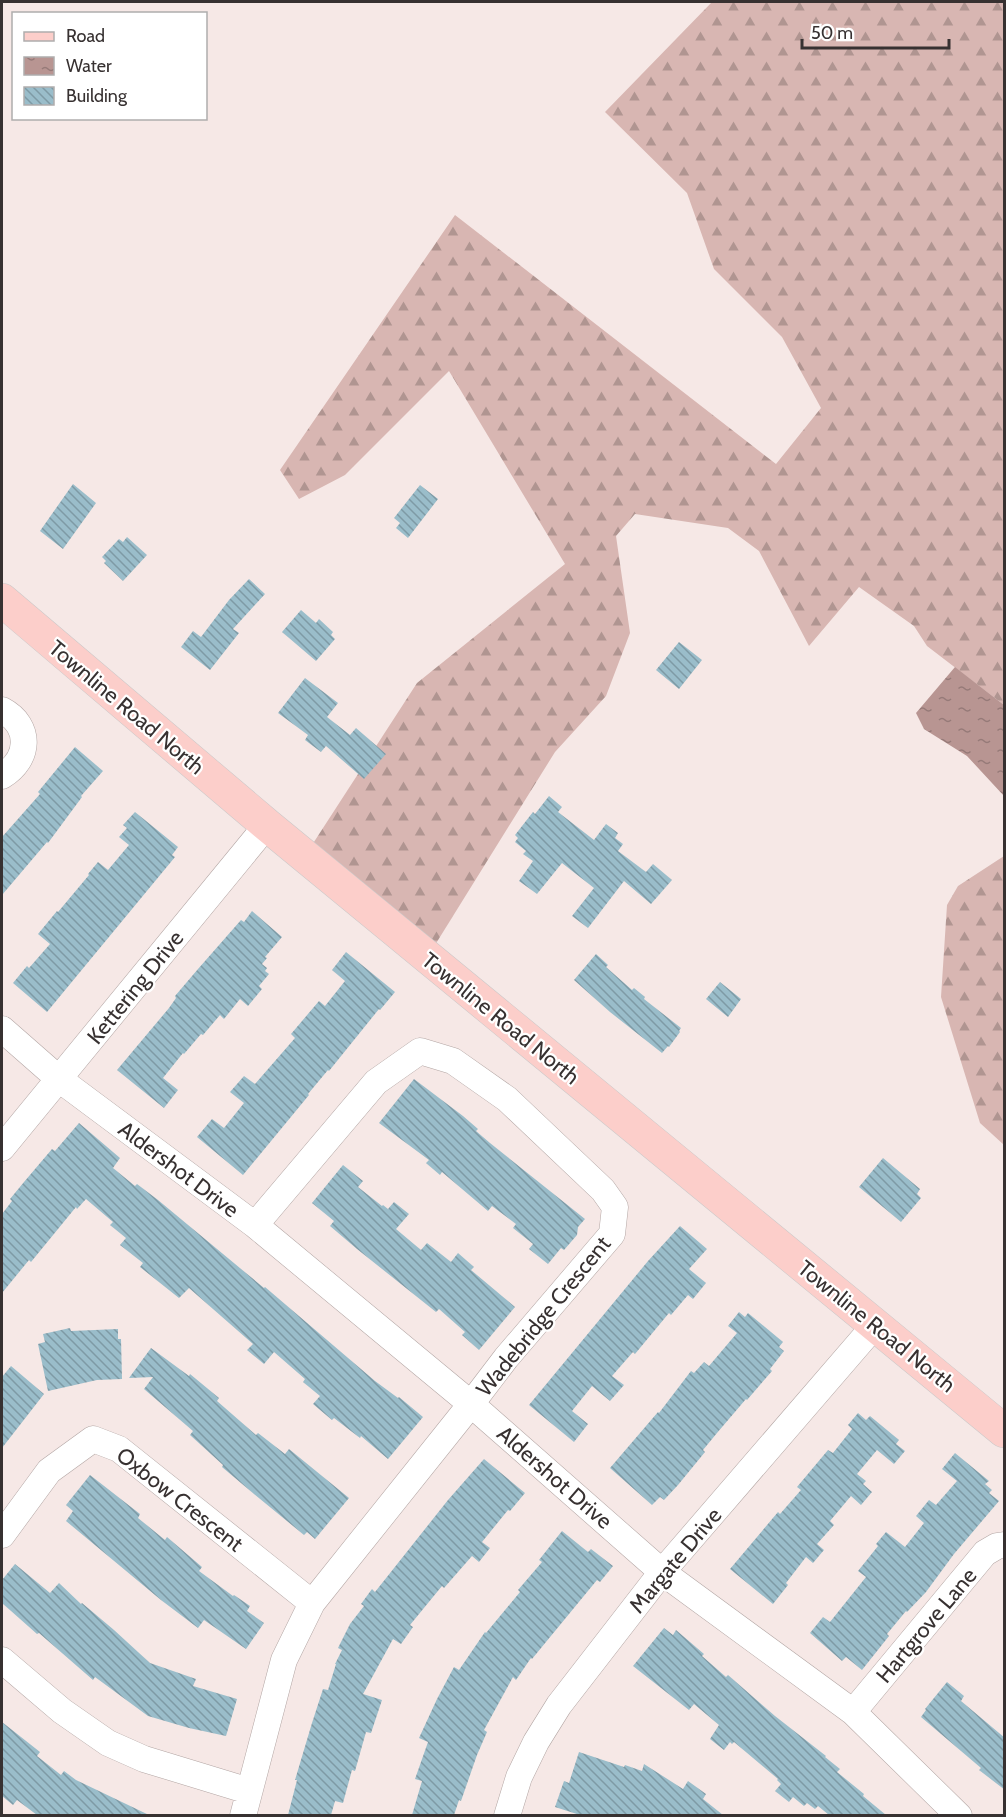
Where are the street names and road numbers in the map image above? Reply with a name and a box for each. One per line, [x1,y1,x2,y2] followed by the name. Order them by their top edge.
[43,634,210,780] street label: Townline Road North
[81,925,189,1049] street label: Kettering Drive
[416,947,585,1090] street label: Townline Road North
[113,1115,244,1223] street label: Aldershot Drive
[471,1230,617,1402] street label: Wadebridge Crescent
[792,1255,961,1398] street label: Townline Road North
[492,1420,618,1535] street label: Aldershot Drive
[111,1442,249,1558] street label: Oxbow Crescent
[623,1502,727,1619] street label: Margate Drive
[870,1562,982,1688] street label: Hartgrove Lane

